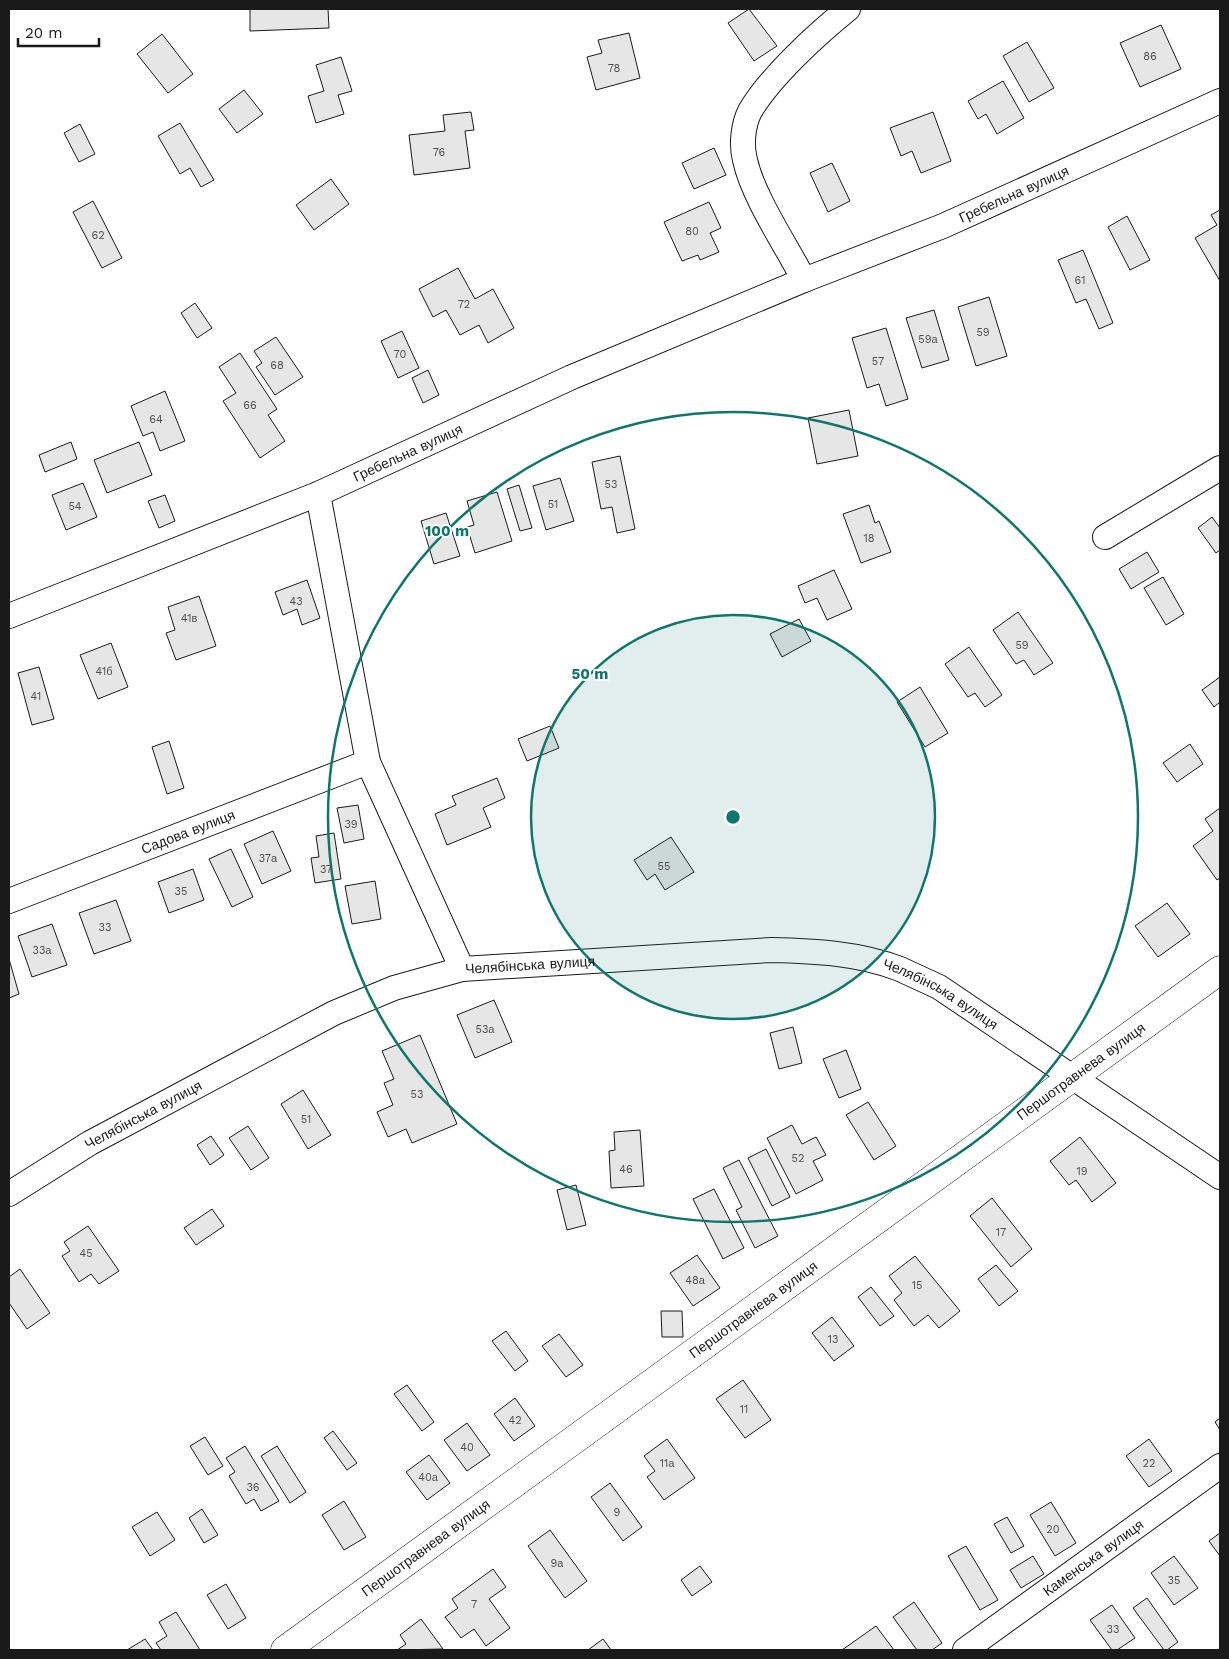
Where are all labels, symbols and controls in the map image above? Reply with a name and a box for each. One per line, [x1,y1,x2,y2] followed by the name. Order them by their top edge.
[18,15,99,47] scale bar
[25,24,63,42] text: 20 m
[1143,50,1157,63] house number: 86
[608,62,621,75] house number: 78
[433,146,446,159] house number: 76
[956,162,1071,226] street label: Гребельна вулиця
[685,225,699,238] house number: 80
[91,229,105,242] house number: 62
[1075,274,1085,287] house number: 61
[458,298,470,311] house number: 72
[976,326,990,339] house number: 59
[918,333,939,346] house number: 59а
[394,348,407,361] house number: 70
[872,355,884,368] house number: 57
[270,359,284,372] house number: 68
[243,399,257,412] house number: 66
[149,413,163,426] house number: 64
[350,421,465,485] street label: Гребельна вулиця
[605,478,617,491] house number: 53
[548,498,558,511] house number: 51
[68,500,82,513] house number: 54
[425,522,469,540] text: 100 m
[863,532,875,545] house number: 18
[289,595,303,608] house number: 43
[181,612,197,625] house number: 41в
[1015,639,1029,652] house number: 59
[95,665,113,678] house number: 41б
[572,665,608,683] text: 50 m
[31,690,41,703] house number: 41
[139,806,237,857] street label: Садова вулиця
[724,808,742,826] centre of rings
[344,818,358,831] house number: 39
[259,852,278,865] house number: 37а
[658,860,670,873] house number: 55
[320,863,332,876] house number: 37
[175,885,187,898] house number: 35
[99,921,111,934] house number: 33
[33,944,52,957] house number: 33а
[465,953,596,977] street label: Челябінська вулиця
[881,956,1001,1033] street label: Челябінська вулиця
[1014,1019,1148,1123] street label: Першотравнева вулиця
[476,1023,495,1036] house number: 53а
[82,1077,204,1152] street label: Челябінська вулиця
[411,1088,423,1101] house number: 53
[301,1113,311,1126] house number: 51
[792,1152,804,1165] house number: 52
[619,1163,633,1176] house number: 46
[1076,1165,1088,1178] house number: 19
[996,1226,1006,1239] house number: 17
[79,1247,93,1260] house number: 45
[686,1257,821,1361] street label: Першотравнева вулиця
[685,1274,706,1287] house number: 48а
[912,1279,922,1292] house number: 15
[828,1333,838,1346] house number: 13
[740,1403,748,1416] house number: 11
[508,1414,522,1427] house number: 42
[460,1441,474,1454] house number: 40
[660,1457,675,1470] house number: 11а
[1143,1457,1155,1470] house number: 22
[418,1471,439,1484] house number: 40а
[246,1481,260,1494] house number: 36
[358,1496,493,1600] street label: Першотравнева вулиця
[614,1506,621,1519] house number: 9
[1040,1516,1146,1599] street label: Каменська вулиця
[1046,1523,1060,1536] house number: 20
[551,1557,564,1570] house number: 9а
[1168,1574,1180,1587] house number: 35
[471,1598,477,1611] house number: 7
[1107,1623,1119,1636] house number: 33

